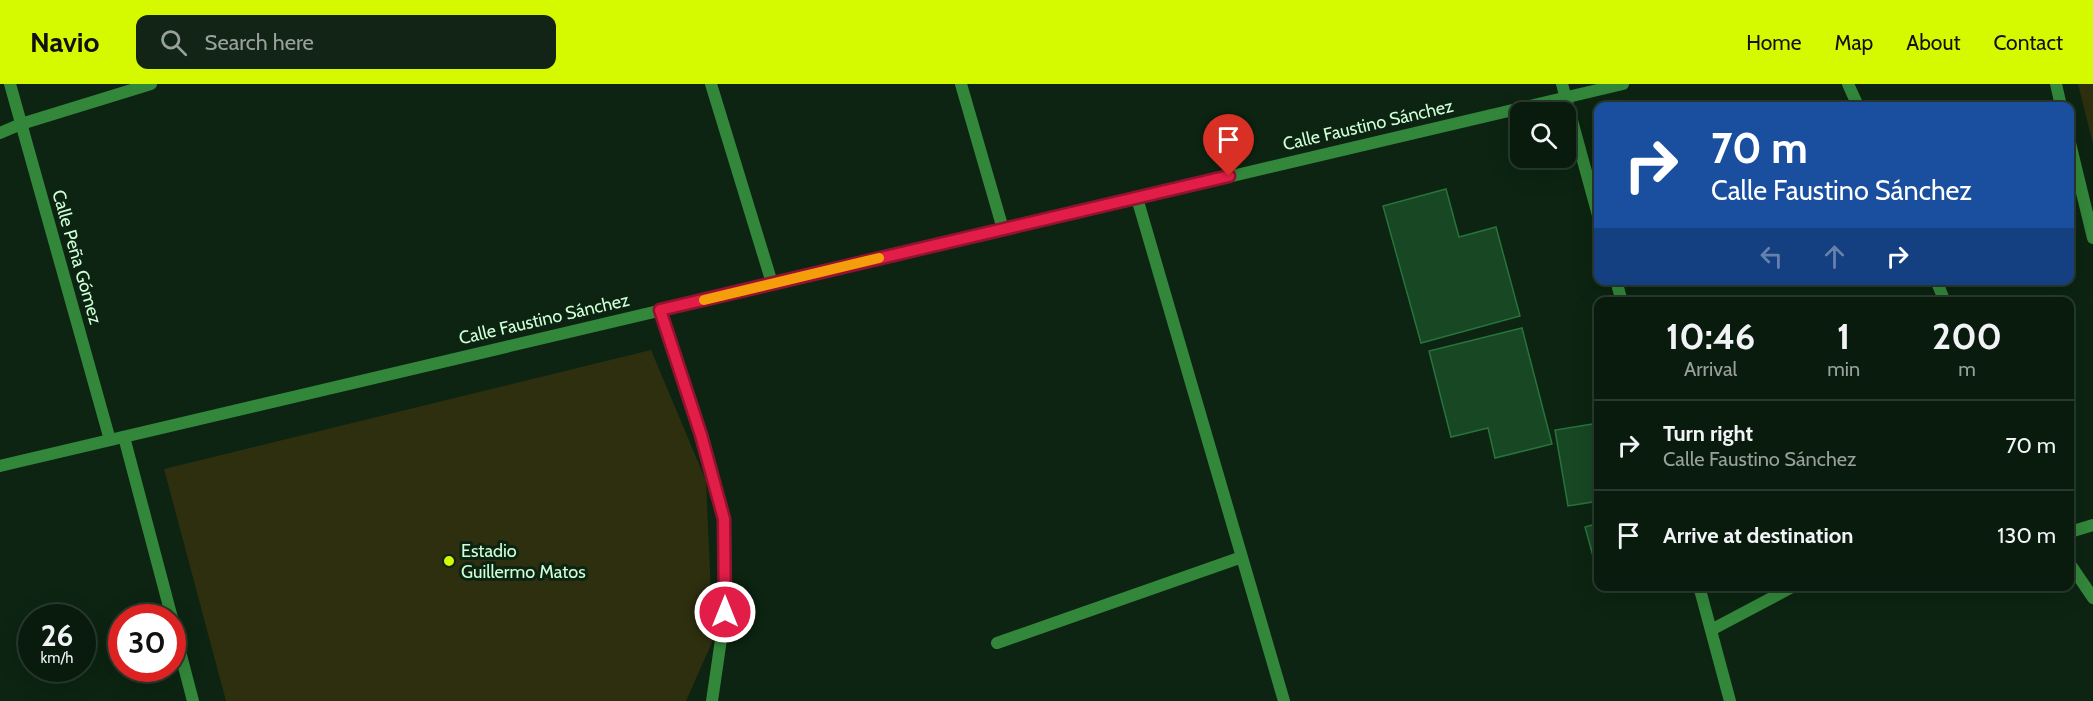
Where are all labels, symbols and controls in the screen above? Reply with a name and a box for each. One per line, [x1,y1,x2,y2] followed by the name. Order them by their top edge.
[136,15,556,69] search box
[30,25,100,59] text: Navio
[157,26,190,59] icon: search
[205,29,314,56] text: Search here
[1746,30,1802,55] text: Home
[1835,30,1873,55] text: Map
[1906,30,1960,55] text: About
[1993,30,2063,55] text: Contact
[1281,95,1456,155] street label: Calle Faustino Sánchez
[1510,102,1576,168] map controls
[1510,102,1576,168] button: search
[1203,114,1254,176] pin
[1711,122,1808,174] text: 70 m
[1212,123,1245,156] icon: arrive
[1612,126,1690,204] icon: right
[1711,174,1972,207] text: Calle Faustino Sánchez
[47,187,107,327] street label: Calle Peña Gómez
[1755,240,1788,273] icon: left
[1818,240,1851,273] icon: ahead
[1881,240,1914,273] icon: right
[457,289,632,349] street label: Calle Faustino Sánchez
[1666,314,1755,358] text: 10:46
[1837,314,1850,358] text: 1
[1932,314,2002,358] text: 200
[1684,357,1737,381] text: Arrival
[1827,357,1860,381] text: min
[1958,357,1976,381] text: m
[1663,420,1753,447] text: Turn right
[1612,429,1645,462] icon: right
[2006,432,2056,459] text: 70 m
[1663,447,1856,471] text: Calle Faustino Sánchez
[1612,519,1645,552] icon: arrive
[1663,522,1853,549] text: Arrive at destination
[1997,522,2056,549] text: 130 m
[461,540,586,583] place label: Estadio Guillermo Matos
[442,554,456,568] marker: Estadio Guillermo Matos
[693,580,757,644] position arrow
[108,604,186,682] speed limit sign: 30
[41,617,73,654] text: 26
[41,649,73,667] text: km/h

